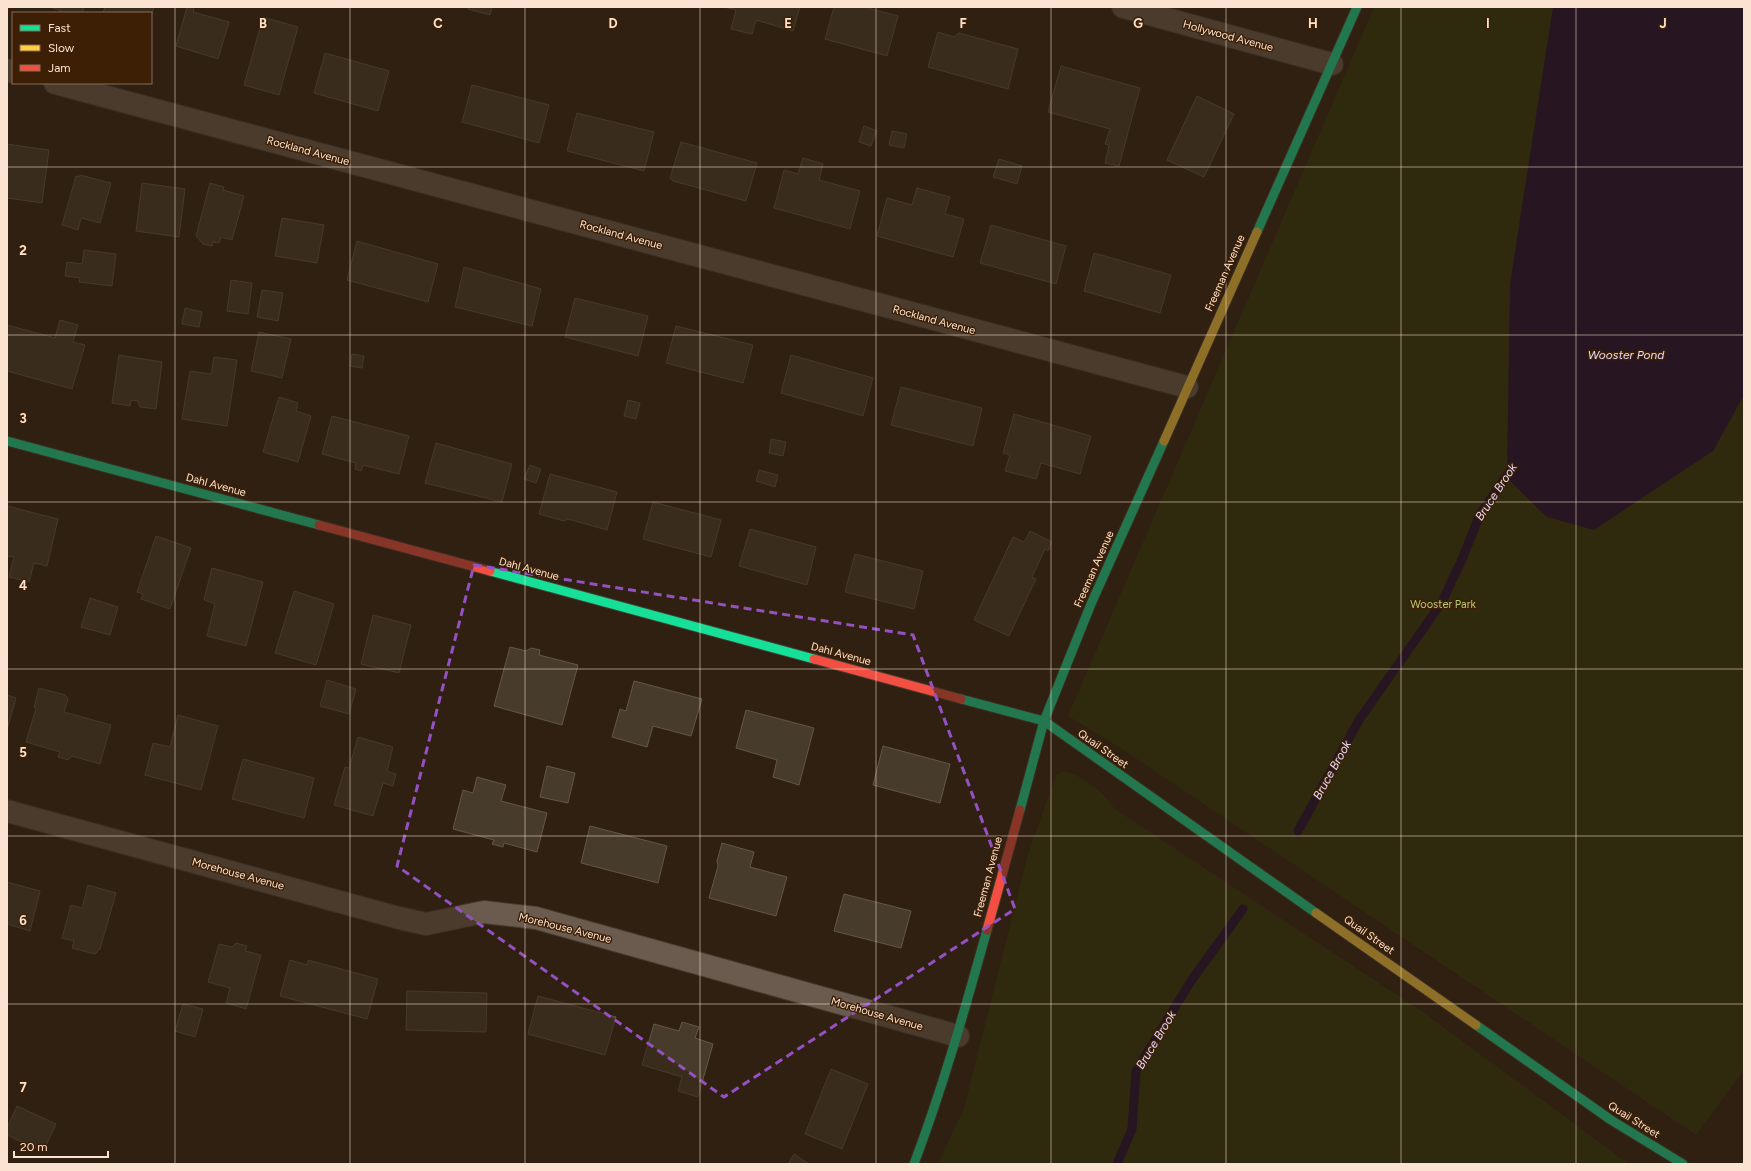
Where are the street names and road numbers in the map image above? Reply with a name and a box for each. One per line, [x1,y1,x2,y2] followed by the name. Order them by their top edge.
[1181,18,1275,54] street label: Hollywood Avenue
[265,134,351,168] street label: Rockland Avenue
[578,218,664,252] street label: Rockland Avenue
[1202,233,1248,313] street label: Freeman Avenue
[891,303,977,337] street label: Rockland Avenue
[185,471,247,499] street label: Dahl Avenue
[1071,529,1117,609] street label: Freeman Avenue
[498,555,560,583] street label: Dahl Avenue
[810,640,872,668] street label: Dahl Avenue
[1075,727,1131,771] street label: Quail Street
[971,835,1005,919] street label: Freeman Avenue
[190,855,286,893] street label: Morehouse Avenue
[517,910,613,946] street label: Morehouse Avenue
[1341,913,1397,957] street label: Quail Street
[829,995,925,1033] street label: Morehouse Avenue
[1606,1099,1662,1141] street label: Quail Street

